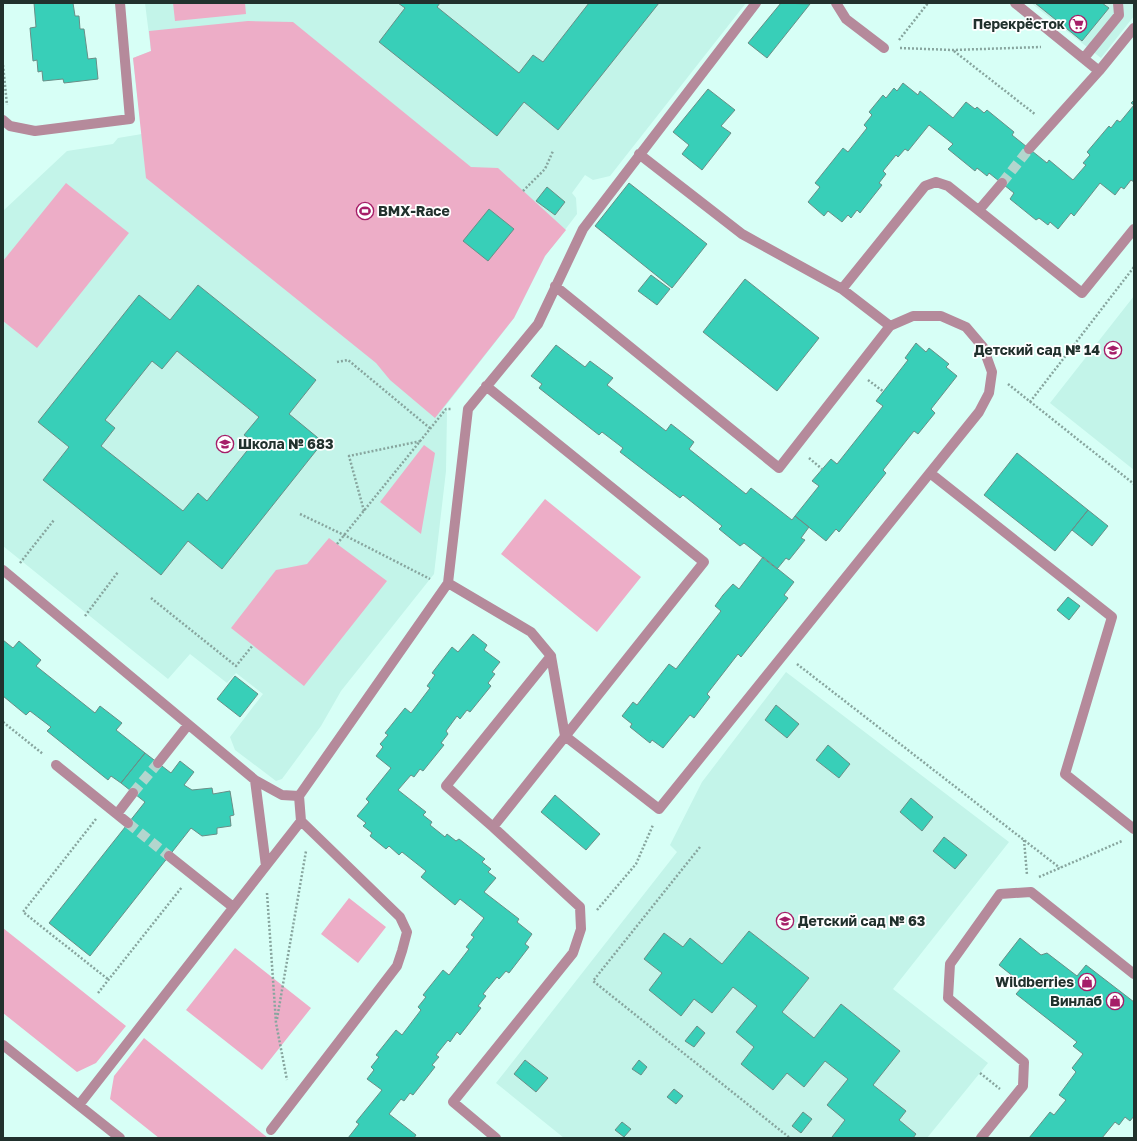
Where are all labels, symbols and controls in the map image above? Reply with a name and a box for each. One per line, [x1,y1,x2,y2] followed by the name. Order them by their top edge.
[1068,14,1088,34] supermarket icon: Перекрёсток
[973,15,1065,32] place label: Перекрёсток
[355,201,375,221] sports icon: BMX-Race
[378,202,450,219] place label: BMX-Race
[1103,340,1123,360] school or university icon: Детский сад № 14
[974,341,1100,358] place label: Детский сад № 14
[215,434,235,454] school or university icon: Школа № 683
[238,435,334,452] place label: Школа № 683
[775,911,795,931] school or university icon: Детский сад № 63
[798,912,925,929] place label: Детский сад № 63
[1077,972,1097,992] shop icon: Wildberries
[995,973,1074,990] place label: Wildberries
[1105,991,1125,1011] shop icon: Винлаб
[1050,992,1103,1009] place label: Винлаб

